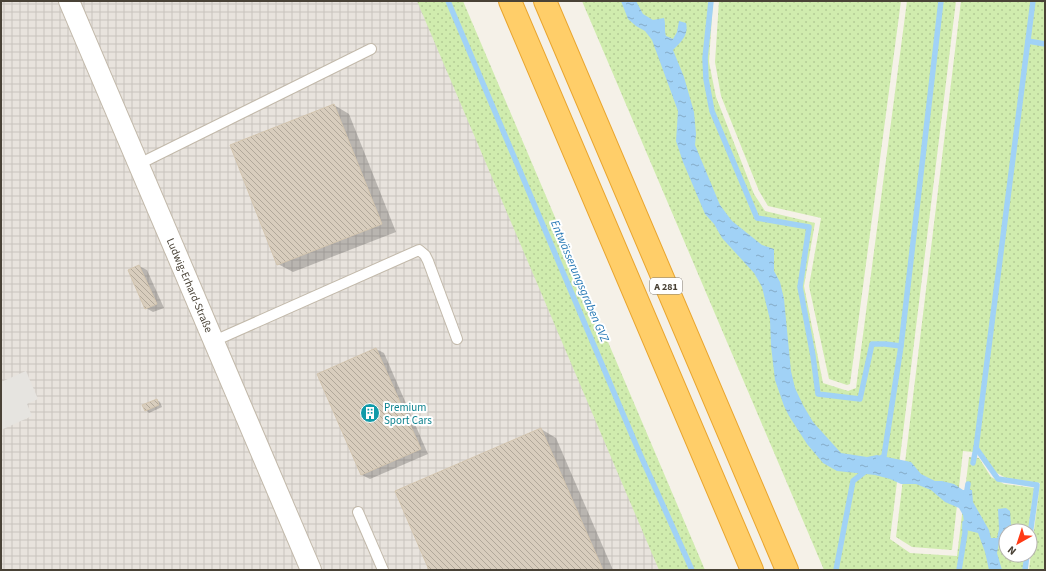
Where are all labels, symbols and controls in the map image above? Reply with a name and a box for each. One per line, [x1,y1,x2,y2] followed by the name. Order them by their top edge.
[546,218,613,346] water label: Entwässerungsgraben GVZ
[163,236,216,335] street label: Ludwig-Erhard-Straße
[650,278,682,294] road number: A 281
[384,400,432,428] place label: Premium Sport Cars
[359,402,381,424] building icon: Premium Sport Cars
[998,523,1038,563] north arrow
[1004,542,1020,559] text: N

